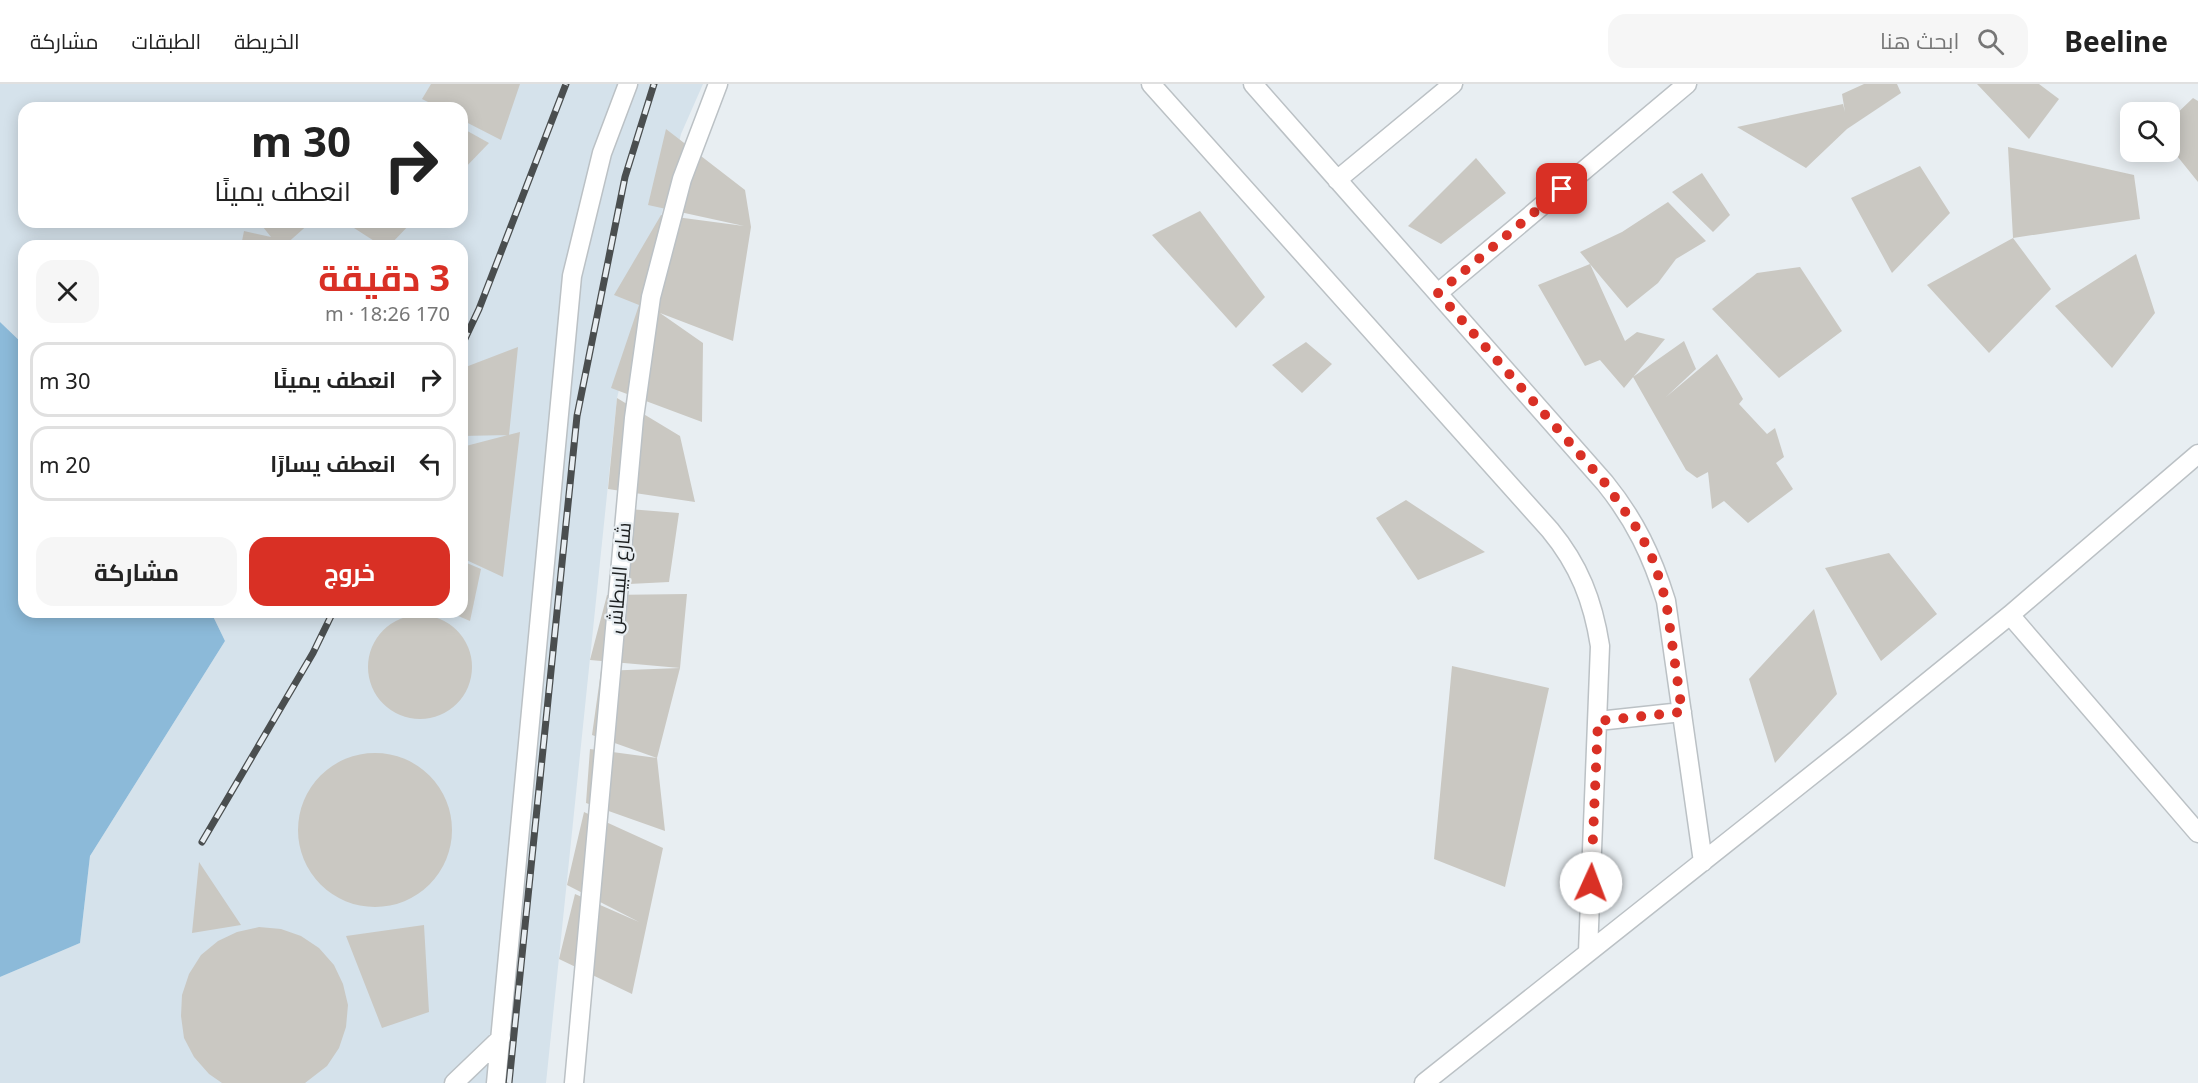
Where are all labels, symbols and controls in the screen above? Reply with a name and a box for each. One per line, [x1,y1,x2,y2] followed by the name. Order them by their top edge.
[1608,14,2028,68] search box
[2064,22,2168,60] text: Beeline
[1880,25,1959,55] text: ابحث هنا
[1974,25,2007,58] icon: search
[30,27,99,55] text: مشاركة
[132,27,201,55] text: الطبقات
[234,27,300,55] text: الخريطة
[2120,102,2180,162] map controls
[2120,102,2180,162] button: search
[251,112,351,169] text: 30 m
[372,126,450,204] icon: right
[1536,163,1587,214] pin
[214,172,351,209] text: انعطف يمينًا
[1545,172,1578,205] icon: arrive
[318,253,450,302] text: 3 دقيقة
[36,260,99,323] button: close
[325,300,450,327] text: 170 m · 18:26
[414,363,447,396] icon: right
[273,364,396,394] text: انعطف يمينًا
[39,365,90,395] text: 30 m
[414,447,447,480] icon: left
[270,448,396,478] text: انعطف يسارًا
[39,449,90,479] text: 20 m
[600,521,638,635] street label: شارع البيطاش
[36,537,237,606] button: مشاركة
[249,537,450,606] button: خروج
[1559,851,1623,915] position arrow

